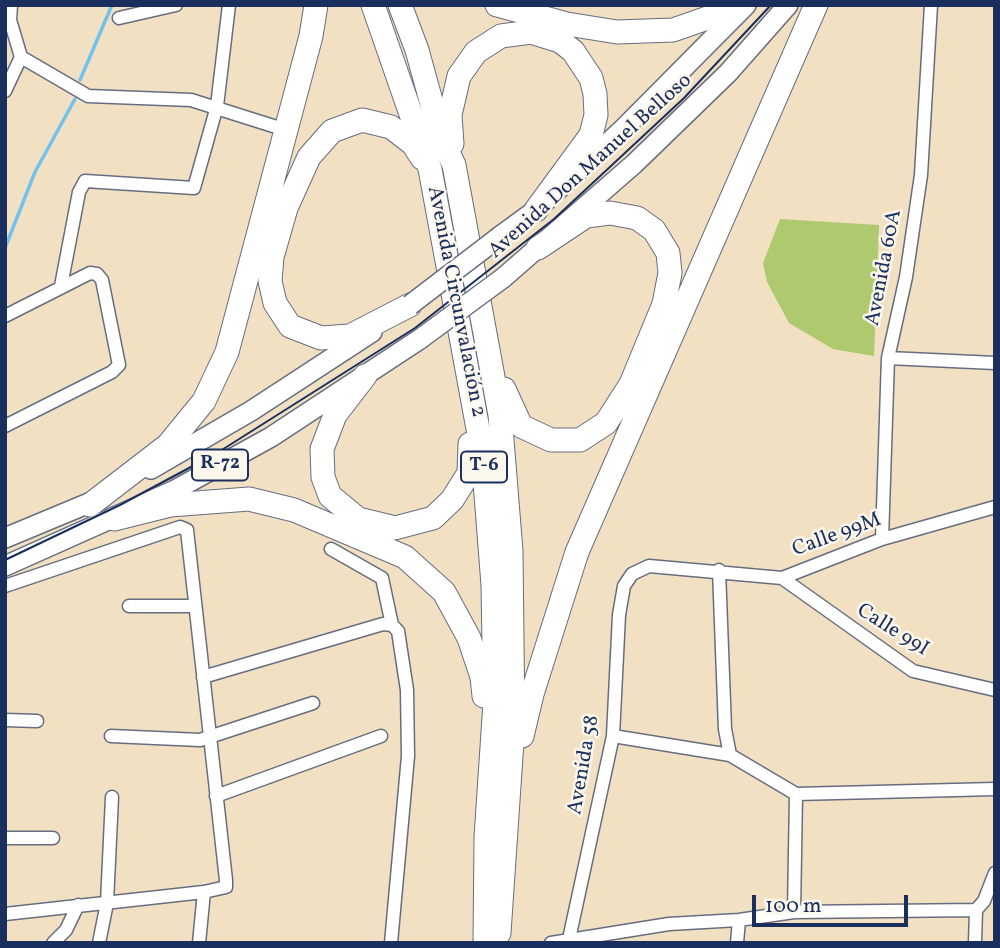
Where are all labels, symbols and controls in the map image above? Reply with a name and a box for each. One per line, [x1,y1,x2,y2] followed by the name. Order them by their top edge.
[484,69,698,265] street label: Avenida Don Manuel Belloso
[420,184,490,420] street label: Avenida Circunvalación 2
[861,208,909,328] street label: Avenida 60A
[192,450,248,480] road number: R-72
[461,452,507,482] road number: T-6
[789,508,885,564] street label: Calle 99M
[851,599,933,663] street label: Calle 99I
[564,713,606,817] street label: Avenida 58
[755,881,911,925] scale bar
[765,892,822,921] text: 100 m

